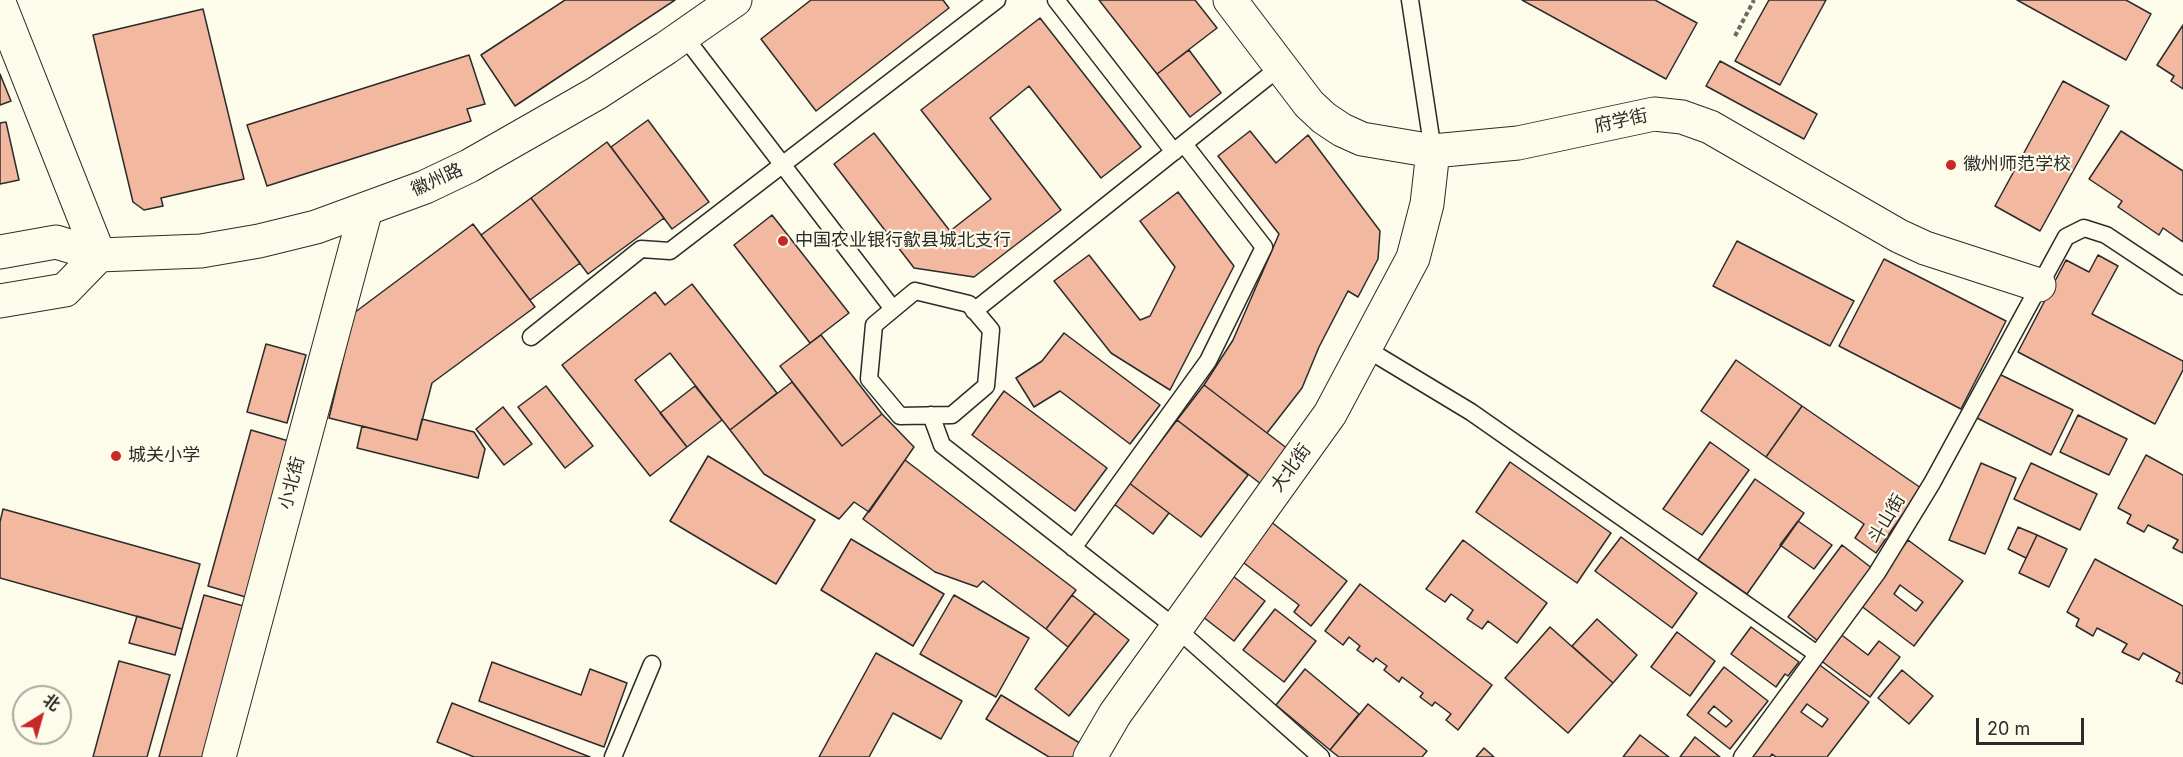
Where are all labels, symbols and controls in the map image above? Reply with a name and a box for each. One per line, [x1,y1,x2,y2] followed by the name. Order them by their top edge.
[1592,105,1650,137] street label: 府学街
[1963,154,2071,176] place label: 徽州师范学校
[1944,158,1958,172] marker: 徽州师范学校
[408,159,466,201] street label: 徽州路
[795,230,1011,252] place label: 中国农业银行歙县城北支行
[776,234,790,248] marker: 中国农业银行歙县城北支行
[1266,440,1316,496] street label: 大北街
[128,445,200,467] place label: 城关小学
[109,449,123,463] marker: 城关小学
[275,454,309,512] street label: 小北街
[1864,490,1910,548] street label: 斗山街
[12,685,72,745] north arrow
[39,689,64,715] text: 北
[1979,706,2087,744] scale bar
[1987,718,2030,739] text: 20 m

